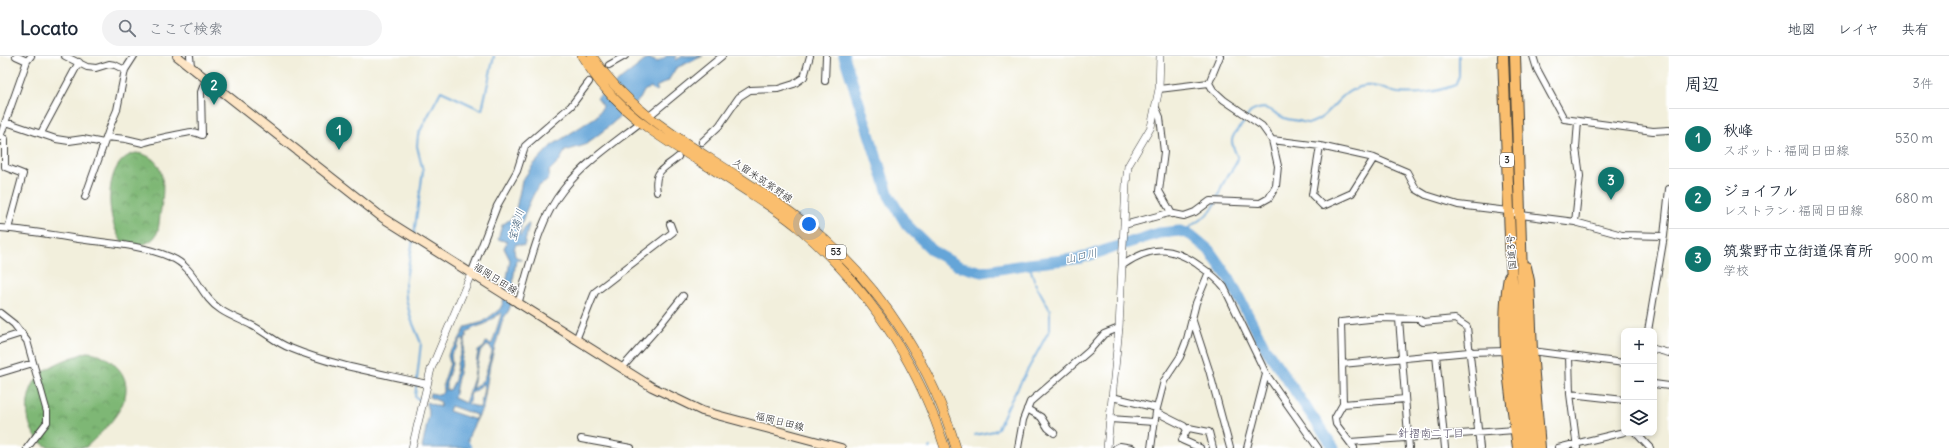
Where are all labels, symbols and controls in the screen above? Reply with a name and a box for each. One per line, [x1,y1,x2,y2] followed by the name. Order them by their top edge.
[102,10,382,46] search box
[20,16,78,40] text: Locato
[116,17,138,39] icon: search
[148,19,223,38] text: ここで検索
[1788,20,1816,38] text: 地図
[1838,20,1879,38] text: レイヤ
[1901,20,1929,38] text: 共有
[201,72,227,105] pin: 2
[1685,73,1719,95] text: 周辺
[1913,75,1933,92] text: 3件
[326,117,352,150] pin: 1
[1723,121,1753,140] text: 秋峰
[1695,130,1701,147] text: 1
[1895,130,1933,147] text: 530 m
[1723,142,1849,159] text: スポット · 福岡日田線
[1500,153,1514,167] road number: 3
[730,155,795,205] street label: 久留米筑紫野線
[1598,167,1624,200] pin: 3
[1723,181,1798,200] text: ジョイフル
[1694,190,1702,207] text: 2
[1895,190,1933,207] text: 680 m
[1723,202,1863,219] text: レストラン · 福岡日田線
[505,207,527,243] water label: 宝満川
[799,214,819,234] your location
[1504,234,1519,270] street label: 国道3号
[1723,241,1873,260] text: 筑紫野市立街道保育所
[826,245,846,259] road number: 53
[1063,245,1099,267] water label: 山口川
[1694,250,1702,267] text: 3
[1894,250,1933,267] text: 900 m
[471,260,520,297] street label: 福岡日田線
[1723,262,1749,279] text: 学校
[1621,328,1657,436] map controls
[1621,328,1657,364] button: +
[1621,364,1657,400] button: −
[1621,400,1657,436] button: layers
[754,409,806,434] street label: 福岡日田線
[1398,426,1464,440] district label: 針摺南二丁目

